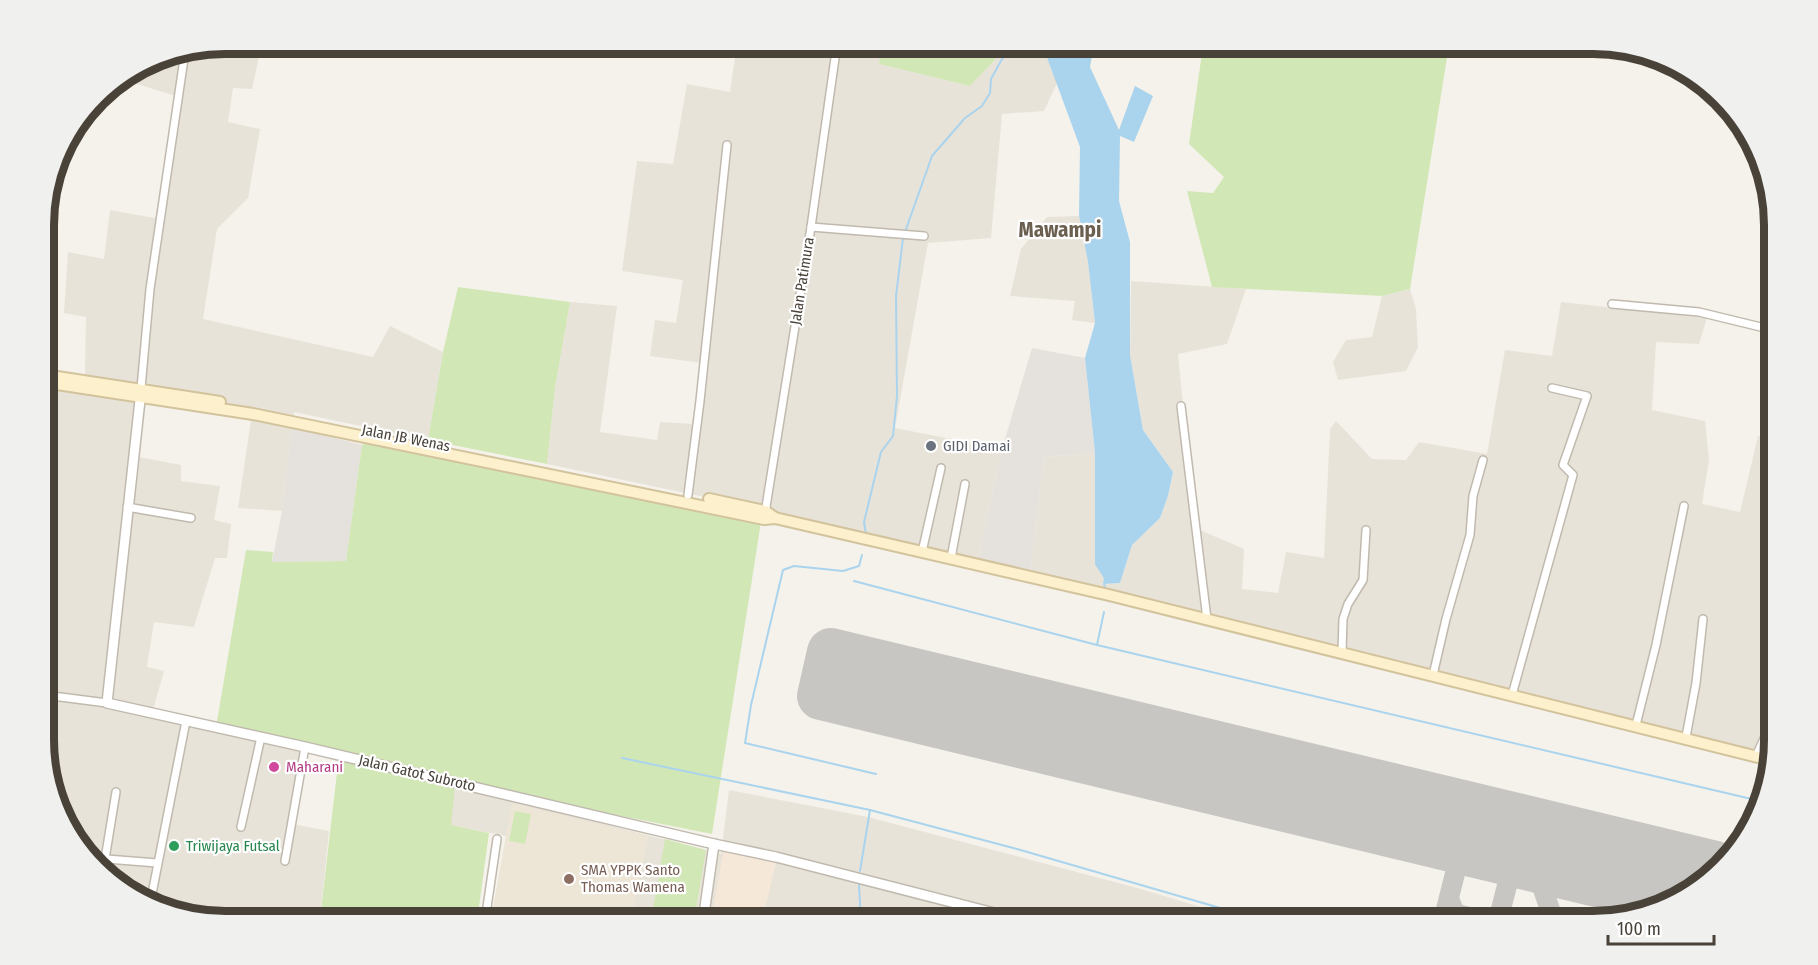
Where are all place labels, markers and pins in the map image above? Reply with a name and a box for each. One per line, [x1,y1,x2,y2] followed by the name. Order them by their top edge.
[943,437,1010,455] place label: GIDI Damai
[924,439,938,453] marker: GIDI Damai
[286,758,343,776] place label: Maharani
[267,760,281,774] marker: Maharani
[186,837,280,855] place label: Triwijaya Futsal
[167,839,181,853] marker: Triwijaya Futsal
[581,861,685,896] place label: SMA YPPK Santo Thomas Wamena
[562,872,576,886] marker: SMA YPPK Santo Thomas Wamena

